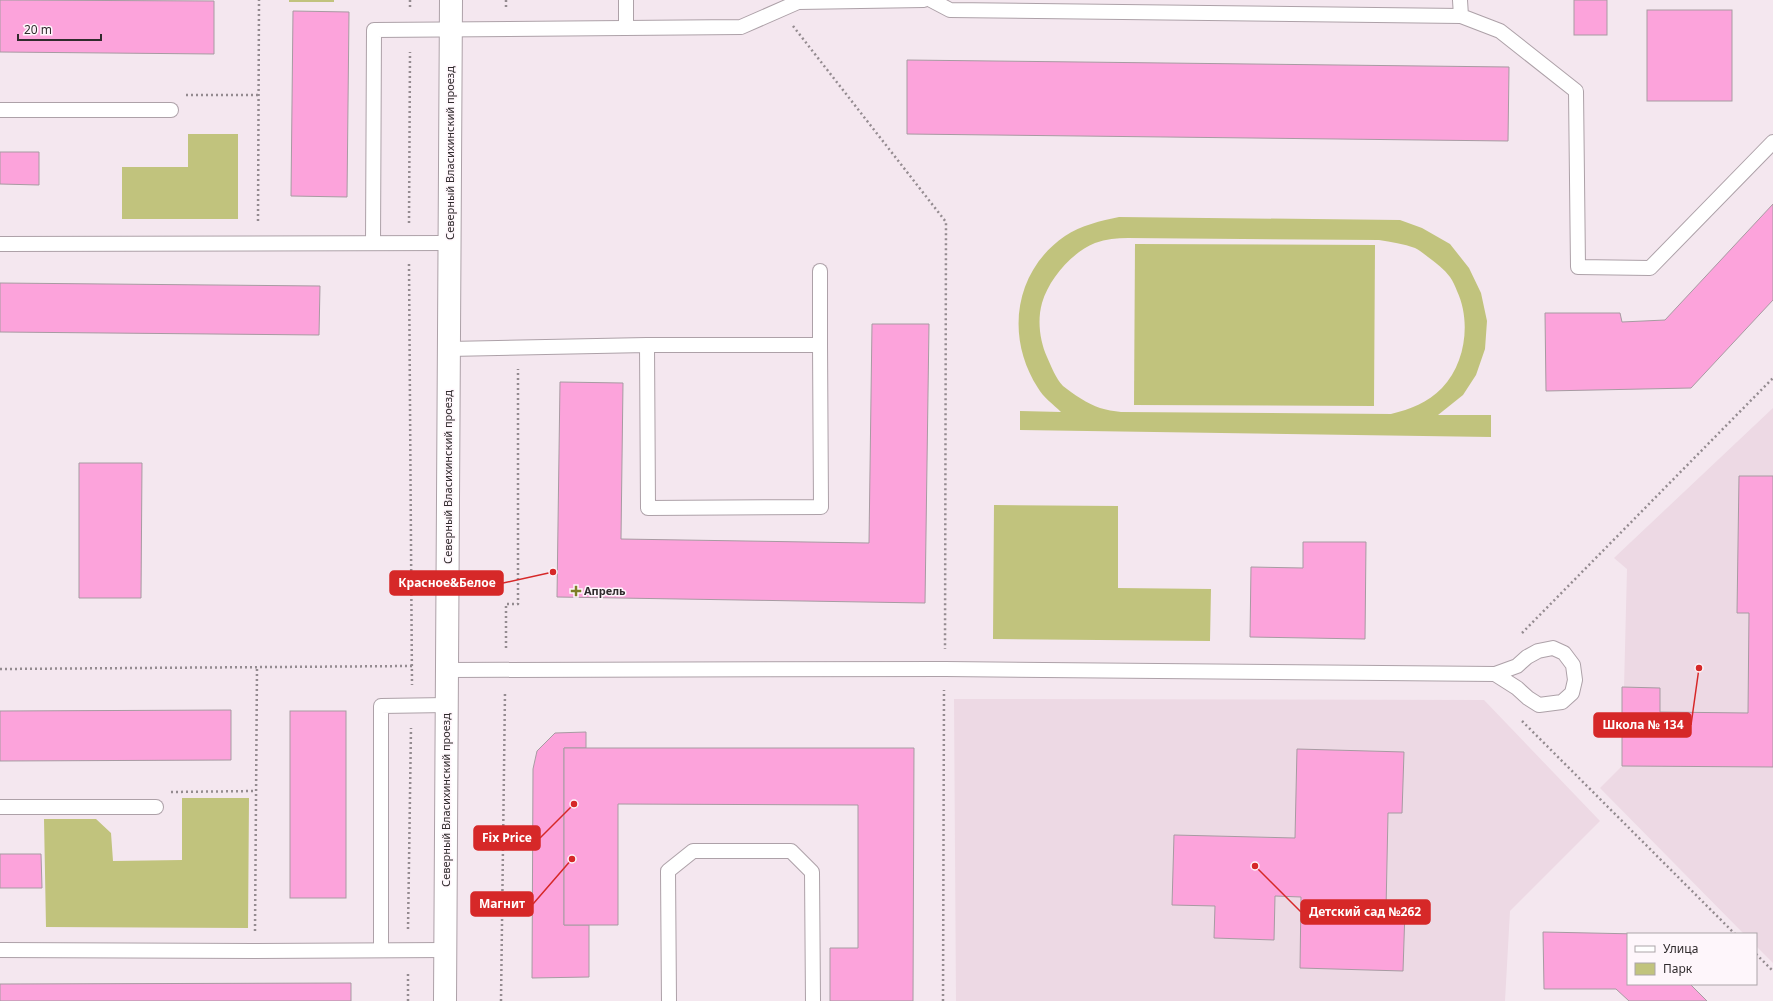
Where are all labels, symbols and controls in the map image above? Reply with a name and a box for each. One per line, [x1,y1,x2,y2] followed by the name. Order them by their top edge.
[18,16,101,42] scale bar
[24,21,52,38] text: 20 m
[442,66,457,240] street label: Северный Власихинский проезд
[440,390,455,564] street label: Северный Власихинский проезд
[390,571,503,595] callout: Красное&Белое
[398,574,496,591] text: Красное&Белое
[584,583,626,598] place label: Апрель
[571,586,581,596] marker: Апрель
[438,713,453,887] street label: Северный Власихинский проезд
[1594,713,1691,737] callout: Школа № 134
[1602,716,1684,733] text: Школа № 134
[474,826,540,850] callout: Fix Price
[482,829,532,846] text: Fix Price
[471,892,533,916] callout: Магнит
[479,895,525,912] text: Магнит
[1301,900,1430,924] callout: Детский сад №262
[1309,903,1421,920] text: Детский сад №262
[1627,933,1757,985] legend
[1663,940,1698,957] text: Улица
[1663,960,1693,977] text: Парк

